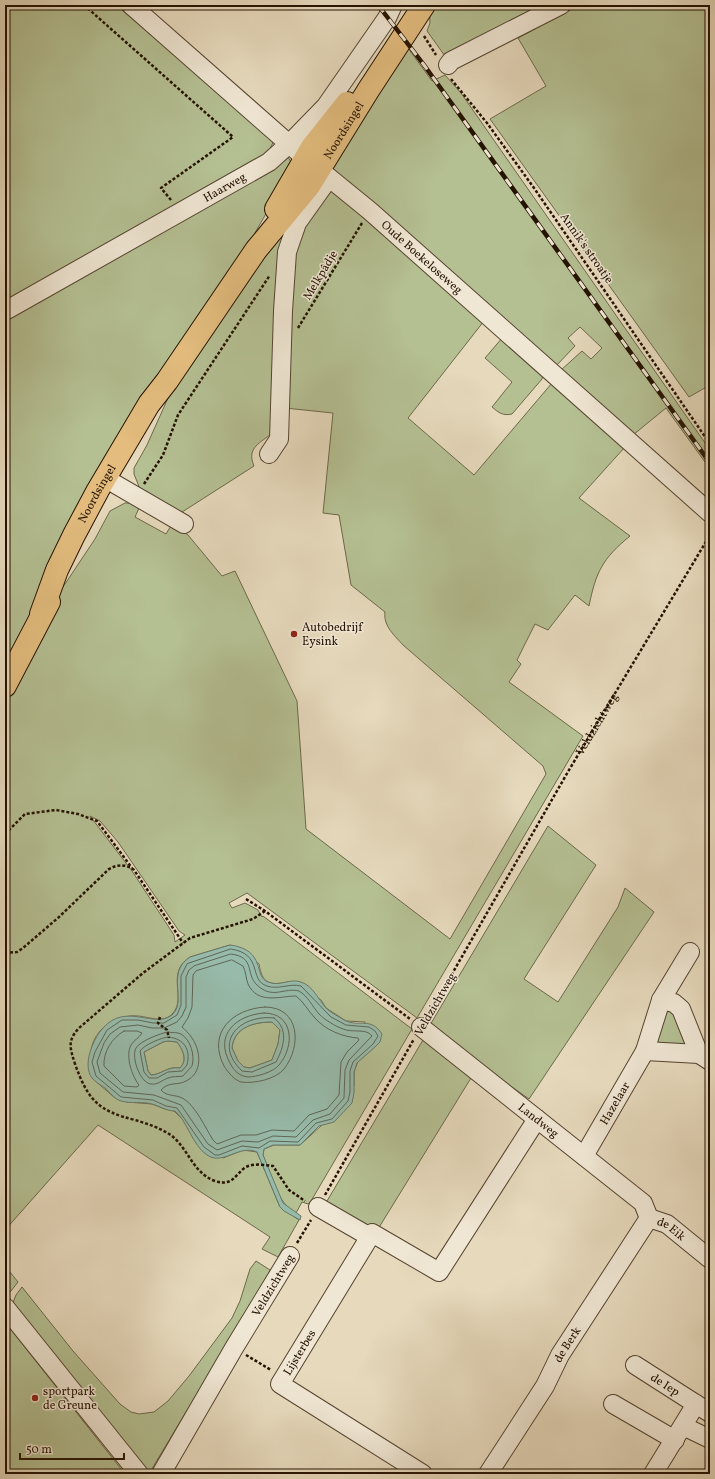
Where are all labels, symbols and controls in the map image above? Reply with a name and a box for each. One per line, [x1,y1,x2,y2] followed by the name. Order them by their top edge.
[320,99,368,163] street label: Noordsingel
[201,169,249,207] street label: Haarweg
[556,210,617,287] street label: Annik's stroatje
[377,217,465,298] street label: Oude Boekeloseweg
[300,247,342,303] street label: Melkpâdje
[75,461,121,526] street label: Noordsingel
[302,620,364,650] place label: Autobedrijf Eysink
[289,629,299,639] marker: Autobedrijf Eysink
[573,690,622,759] street label: Veldzichtweg
[411,970,460,1039] street label: Veldzichtweg
[597,1079,634,1128] street label: Hazelaar
[514,1100,562,1142] street label: Landweg
[655,1214,689,1245] street label: de Eik
[249,1251,299,1320] street label: Veldzichtweg
[551,1324,586,1365] street label: de Berk
[280,1327,320,1379] street label: Lijsterbes
[647,1370,683,1401] street label: de Iep
[43,1384,97,1414] place label: sportpark de Greune
[30,1393,40,1403] marker: sportpark de Greune
[20,1435,124,1461] scale bar
[26,1442,52,1458] text: 50 m

